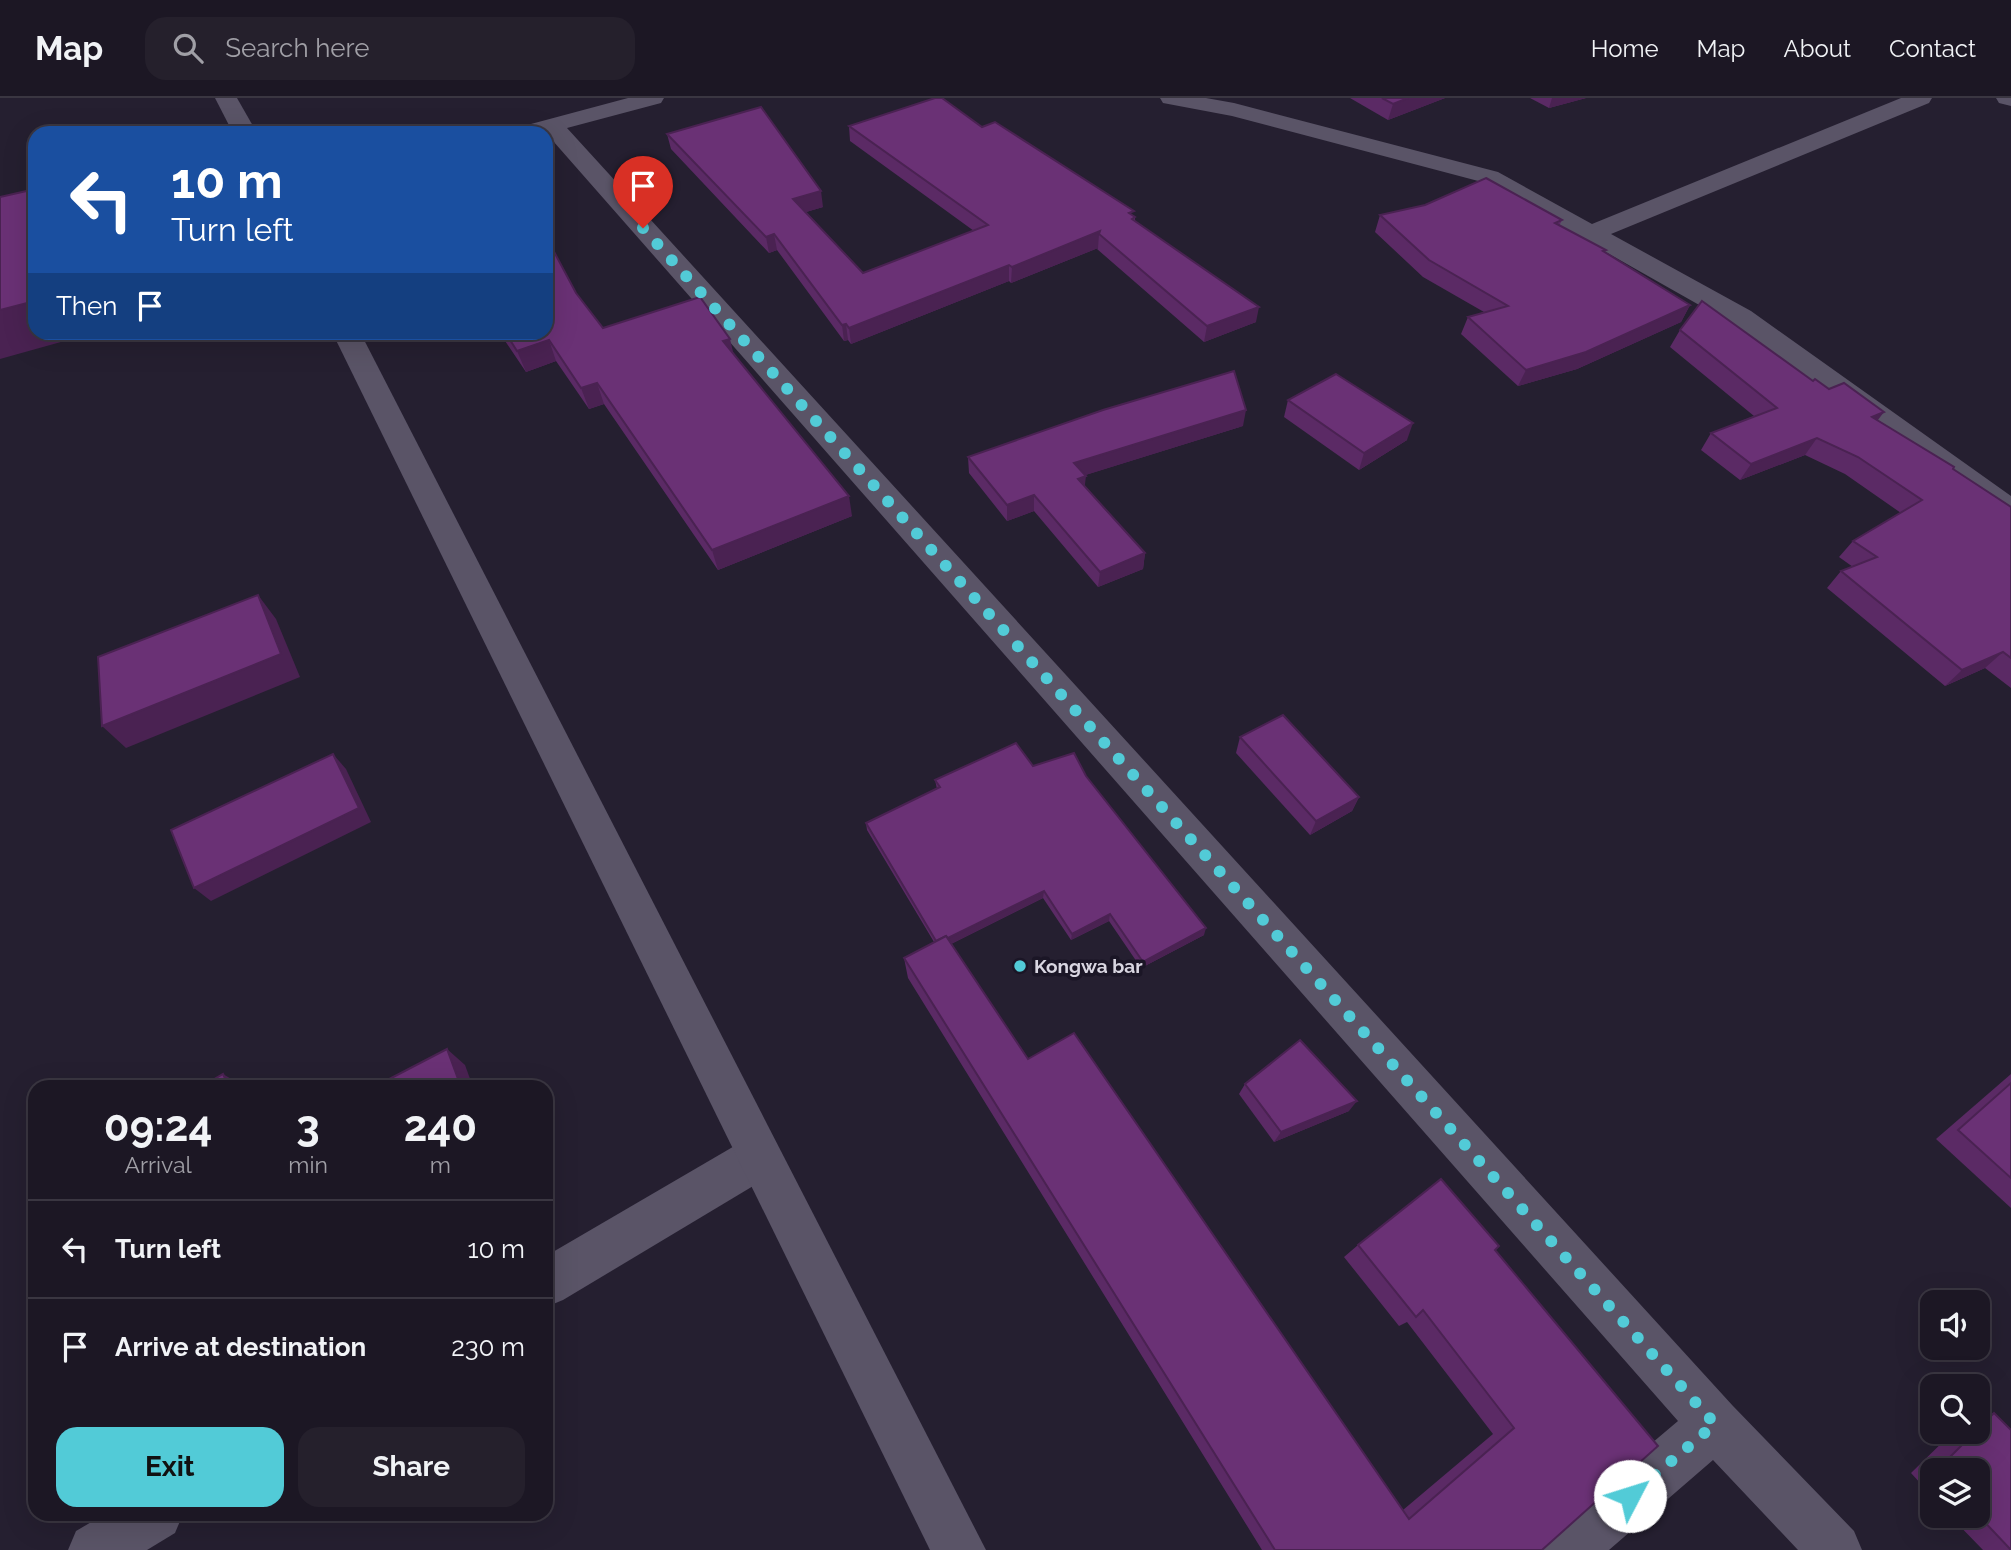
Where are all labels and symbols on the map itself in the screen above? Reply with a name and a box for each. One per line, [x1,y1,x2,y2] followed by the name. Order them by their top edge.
[613,156,673,228] pin
[1034,955,1143,977] place label: Kongwa bar
[1012,958,1028,974] marker: Kongwa bar
[1593,1459,1667,1533] position arrow

